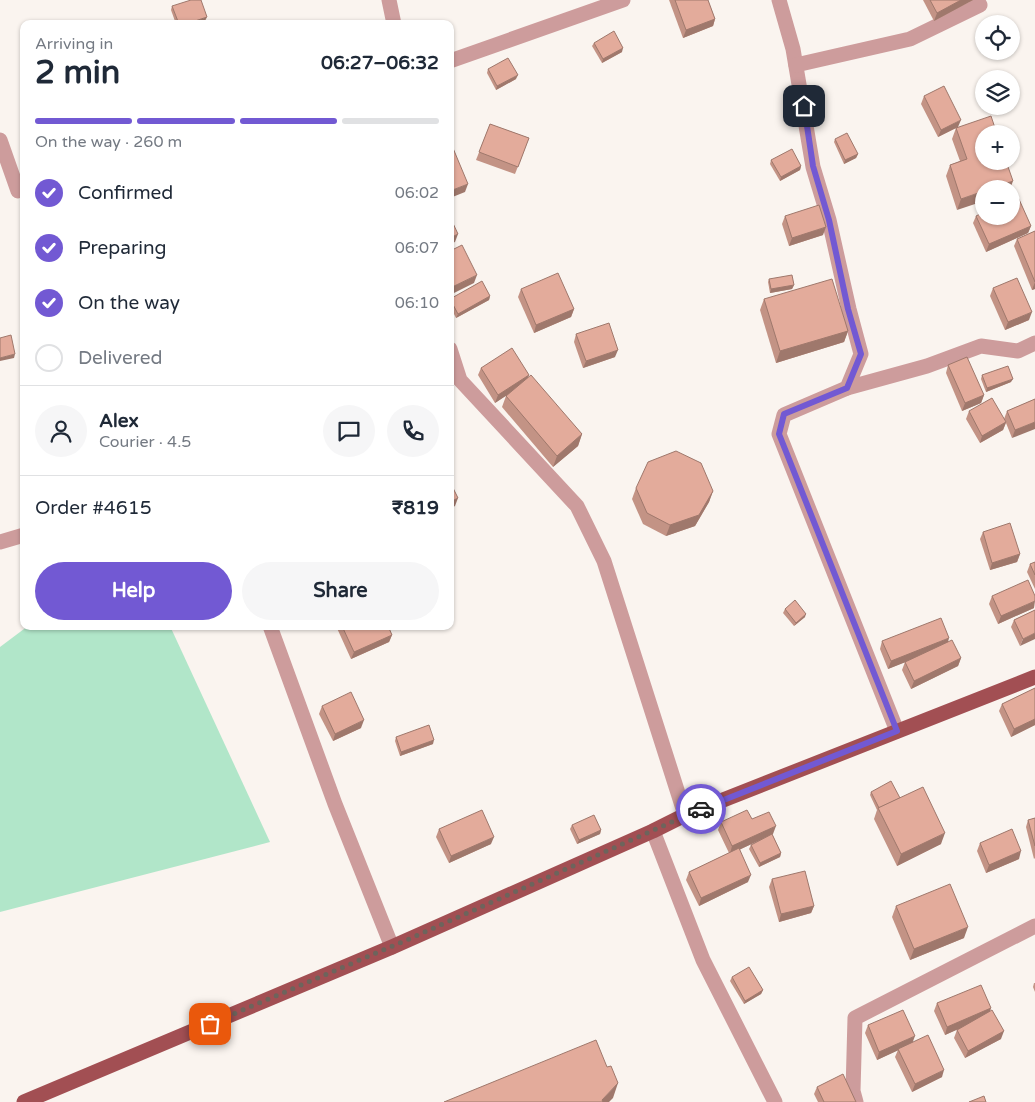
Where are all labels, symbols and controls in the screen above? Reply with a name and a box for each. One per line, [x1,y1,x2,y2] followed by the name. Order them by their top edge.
[975,15,1020,225] map controls
[975,15,1020,60] button: locate
[35,34,113,54] text: Arriving in
[321,52,439,74] text: 06:27–06:32
[35,54,120,92] text: 2 min
[975,70,1020,115] button: layers
[783,85,825,127] pin
[790,92,818,120] icon: home
[975,125,1020,170] button: +
[35,132,182,152] text: On the way · 260 m
[35,179,63,207] icon: check
[975,180,1020,225] button: −
[78,182,173,204] text: Confirmed
[395,183,439,203] text: 06:02
[35,234,63,262] icon: check
[78,237,167,259] text: Preparing
[395,238,439,258] text: 06:07
[35,289,63,317] icon: check
[78,292,180,314] text: On the way
[395,293,439,313] text: 06:10
[78,347,163,369] text: Delivered
[35,405,87,457] button: person
[323,405,375,457] button: chat
[387,405,439,457] button: phone
[99,410,139,432] text: Alex
[99,432,191,452] text: Courier · 4.5
[35,497,152,519] text: Order #4615
[392,497,439,519] text: ₹819
[35,562,232,620] button: Help
[242,562,439,620] button: Share
[676,784,726,834] courier
[687,795,715,823] icon: car
[189,1003,231,1045] pin
[196,1010,224,1038] icon: bag

